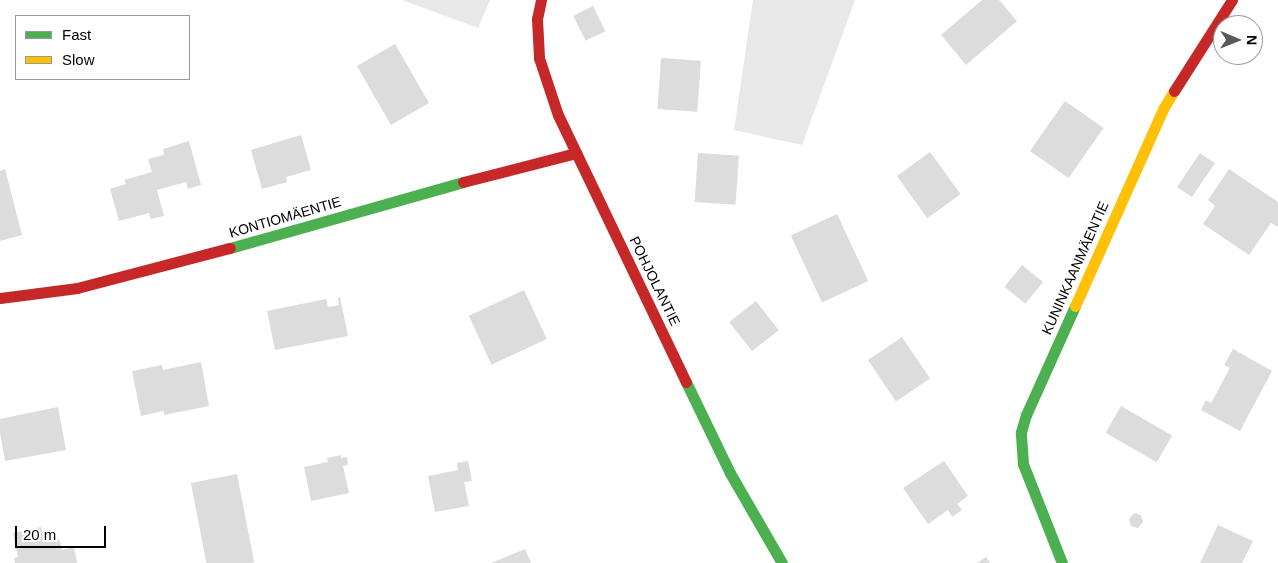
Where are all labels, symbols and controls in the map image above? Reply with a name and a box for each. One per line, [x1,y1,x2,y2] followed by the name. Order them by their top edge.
[15,15,190,80] legend
[1213,15,1263,65] north arrow
[62,26,91,43] text: Fast
[1244,35,1260,45] text: N
[62,51,95,68] text: Slow
[227,193,343,241] street label: KONTIOMÄENTIE
[1038,199,1112,337] street label: KUNINKAANMÄENTIE
[626,234,684,328] street label: POHJOLANTIE
[18,516,109,548] scale bar
[23,526,56,543] text: 20 m

